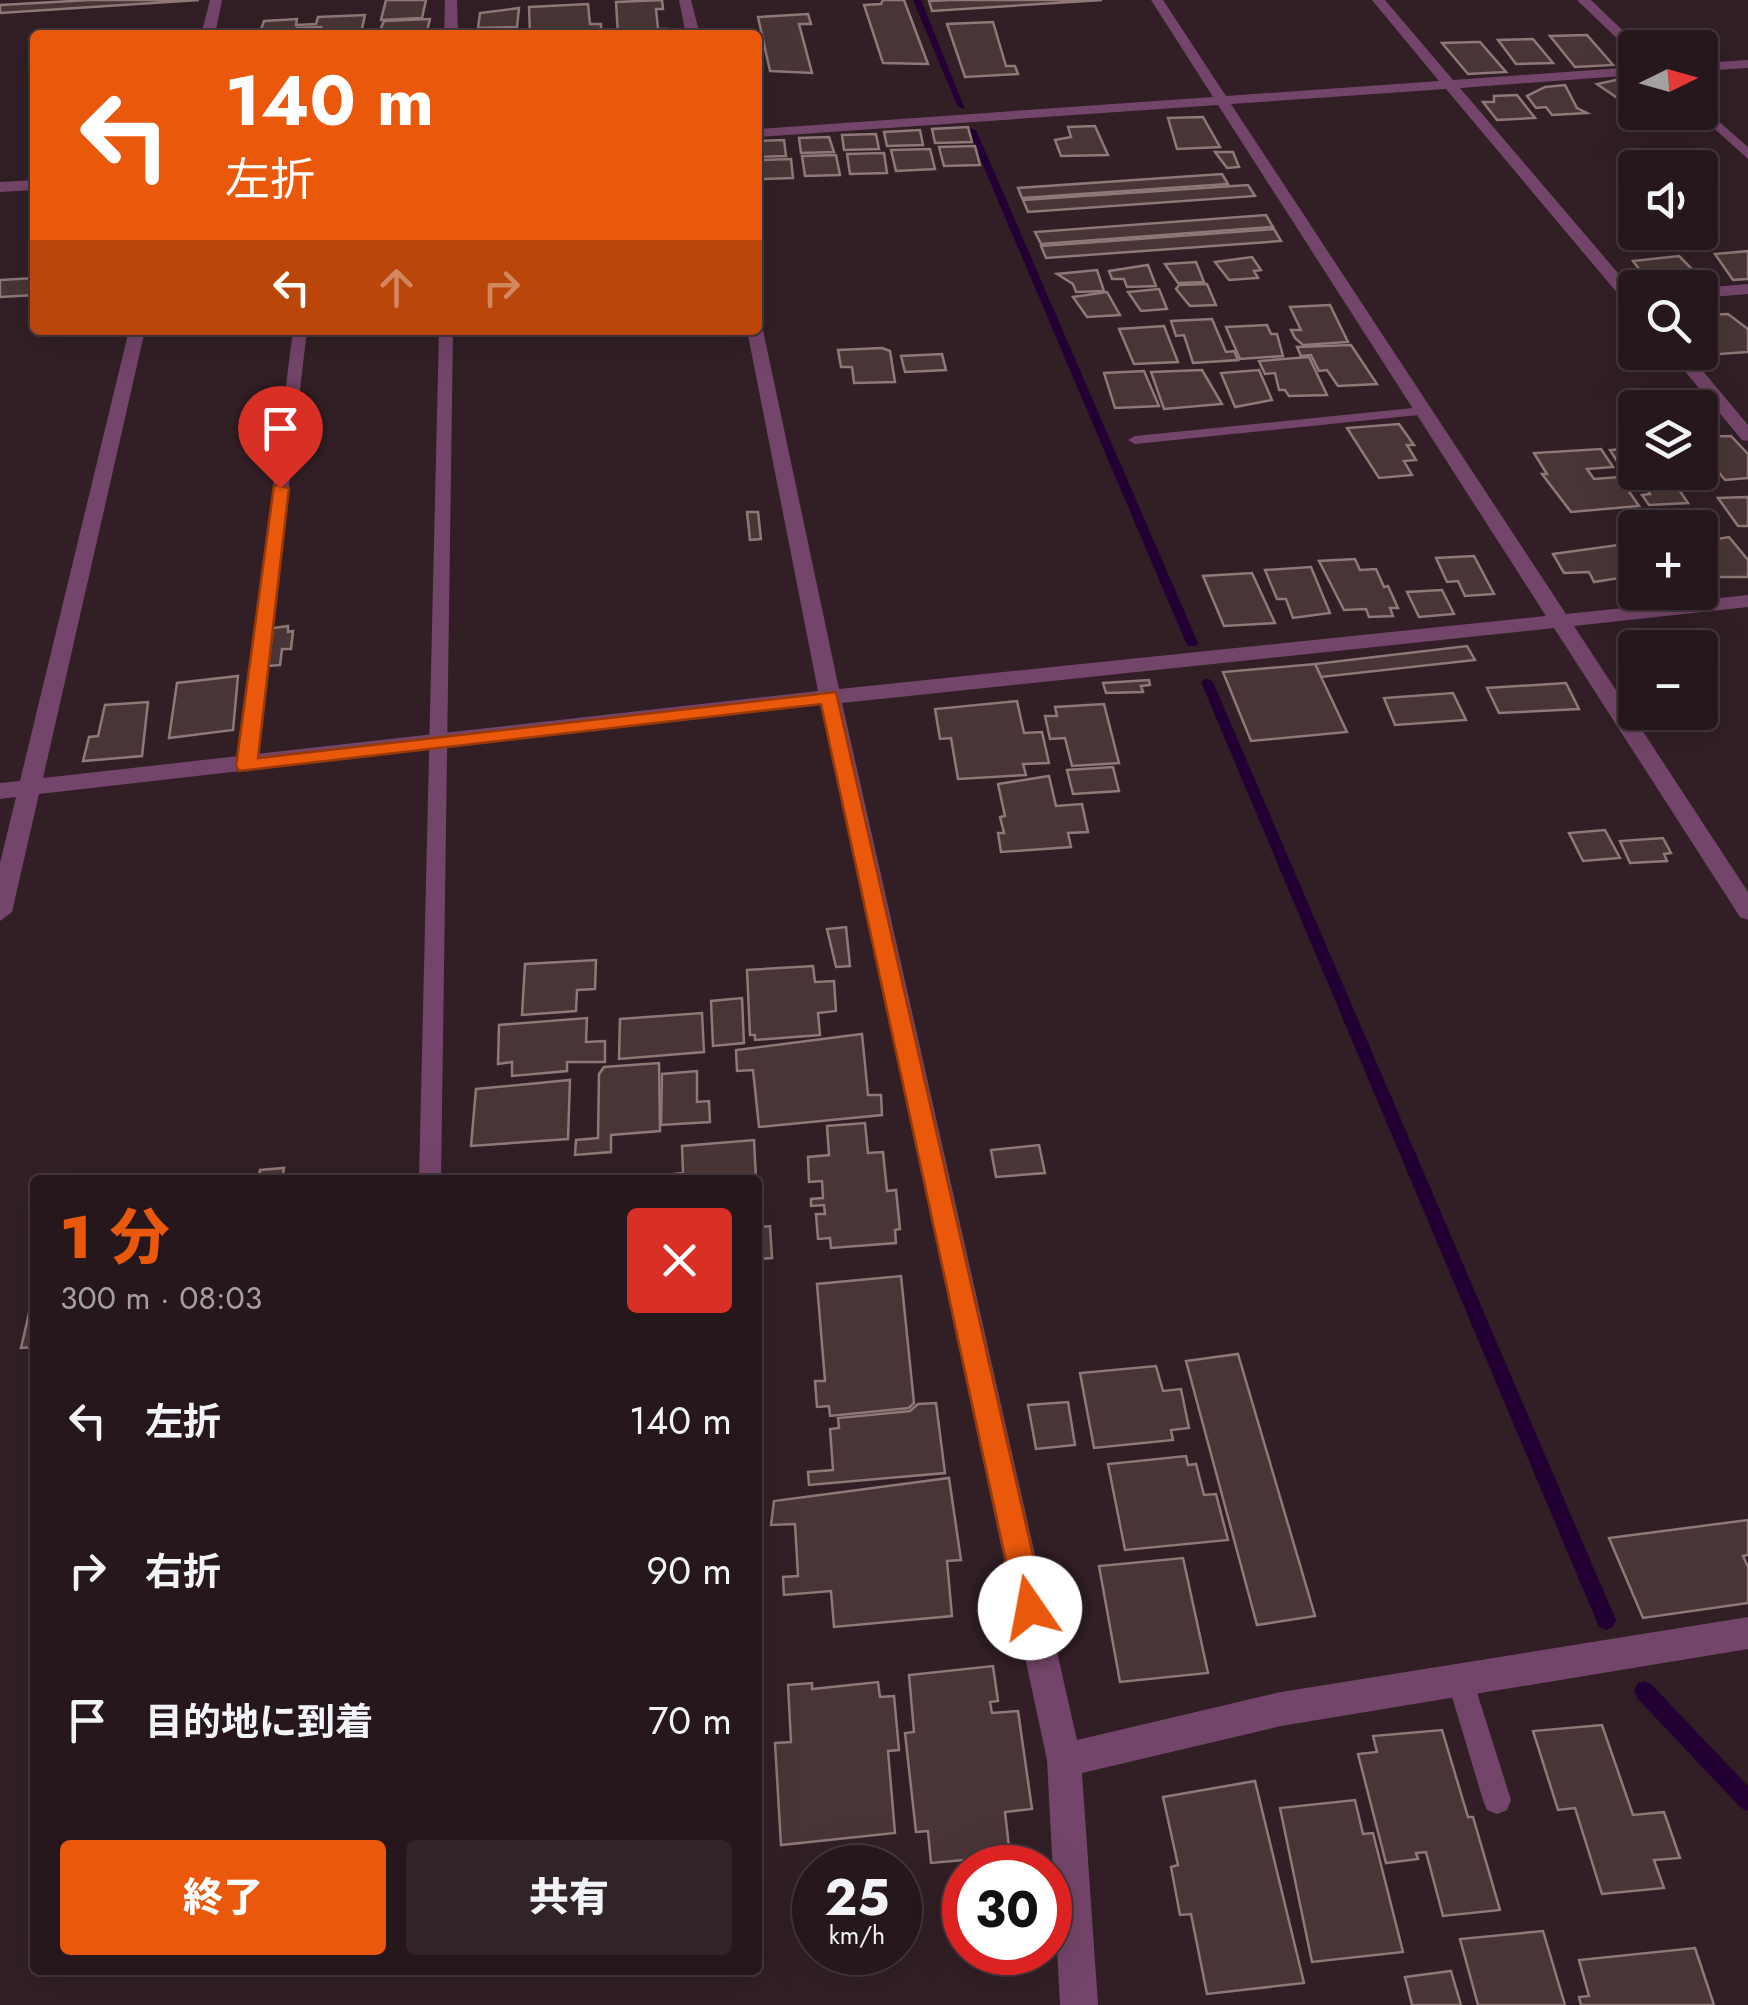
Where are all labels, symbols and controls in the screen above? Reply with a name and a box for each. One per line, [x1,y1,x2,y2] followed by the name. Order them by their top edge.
[1618,30,1718,130] north arrow
[1618,30,1718,730] map controls
[225,50,434,151] text: 140 m
[60,70,190,200] icon: left
[225,147,315,212] text: 左折
[1618,150,1718,250] button: sound
[264,260,319,315] icon: left
[369,260,424,315] icon: ahead
[474,260,529,315] icon: right
[1618,270,1718,370] button: search
[238,386,323,489] pin
[1618,390,1718,490] button: layers
[253,401,308,456] icon: arrive
[1618,510,1718,610] button: +
[1618,630,1718,730] button: −
[60,1194,170,1281] text: 1 分
[627,1208,732,1313] button: close
[60,1275,262,1321] text: 300 m · 08:03
[60,1393,115,1448] icon: left
[629,1393,732,1448] text: 140 m
[145,1394,221,1449] text: 左折
[60,1543,115,1598] icon: right
[646,1543,732,1598] text: 90 m
[145,1544,221,1599] text: 右折
[978,1556,1082,1660] position arrow
[60,1693,115,1748] icon: arrive
[648,1693,732,1748] text: 70 m
[145,1694,373,1749] text: 目的地に到着
[60,1840,386,1955] button: 終了
[406,1840,732,1955] button: 共有
[942,1845,1072,1975] speed limit sign: 30
[824,1861,890,1934] text: 25
[829,1917,885,1953] text: km/h

